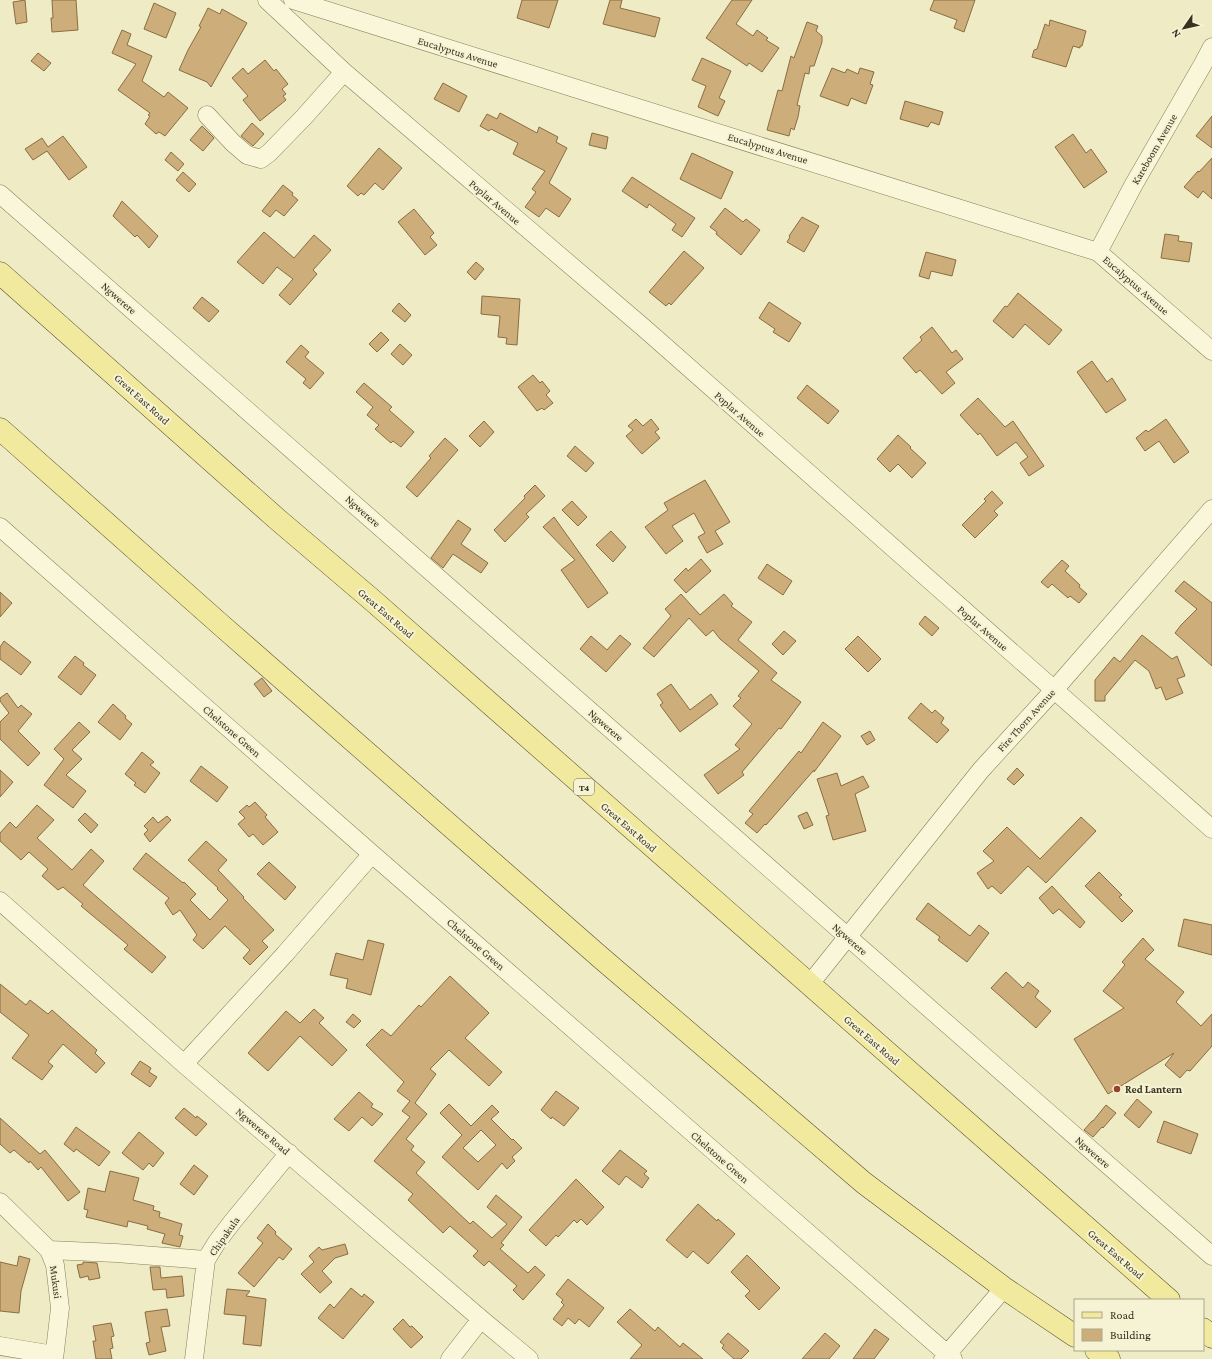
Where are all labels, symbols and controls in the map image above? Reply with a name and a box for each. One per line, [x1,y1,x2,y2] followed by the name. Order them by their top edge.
[1164,8,1204,48] north arrow
[1168,27,1183,40] text: N
[416,34,500,71] street label: Eucalyptus Avenue
[1129,111,1179,186] street label: Kareboom Avenue
[726,130,810,167] street label: Eucalyptus Avenue
[466,177,523,228] street label: Poplar Avenue
[1100,253,1172,318] street label: Eucalyptus Avenue
[98,280,139,317] street label: Ngwerere
[112,371,172,427] street label: Great East Road
[712,389,768,440] street label: Poplar Avenue
[342,493,383,530] street label: Ngwerere
[356,586,416,641] street label: Great East Road
[955,603,1011,654] street label: Poplar Avenue
[995,686,1057,754] street label: Fire Thorn Avenue
[201,703,263,759] street label: Chelstone Green
[585,707,626,744] street label: Ngwerere
[574,779,594,795] road number: T4
[599,800,659,855] street label: Great East Road
[445,916,507,972] street label: Chelstone Green
[829,921,870,958] street label: Ngwerere
[842,1013,902,1068] street label: Great East Road
[1125,1083,1183,1095] place label: Red Lantern
[1112,1084,1122,1094] marker: Red Lantern
[233,1105,293,1158] street label: Ngwerere Road
[689,1129,751,1185] street label: Chelstone Green
[1072,1134,1113,1171] street label: Ngwerere
[206,1214,243,1259] street label: Chipakula
[1086,1227,1146,1282] street label: Great East Road
[48,1265,64,1299] street label: Mukusi
[1074,1299,1204,1351] legend
[1110,1308,1135,1322] text: Road
[1110,1328,1151,1342] text: Building

